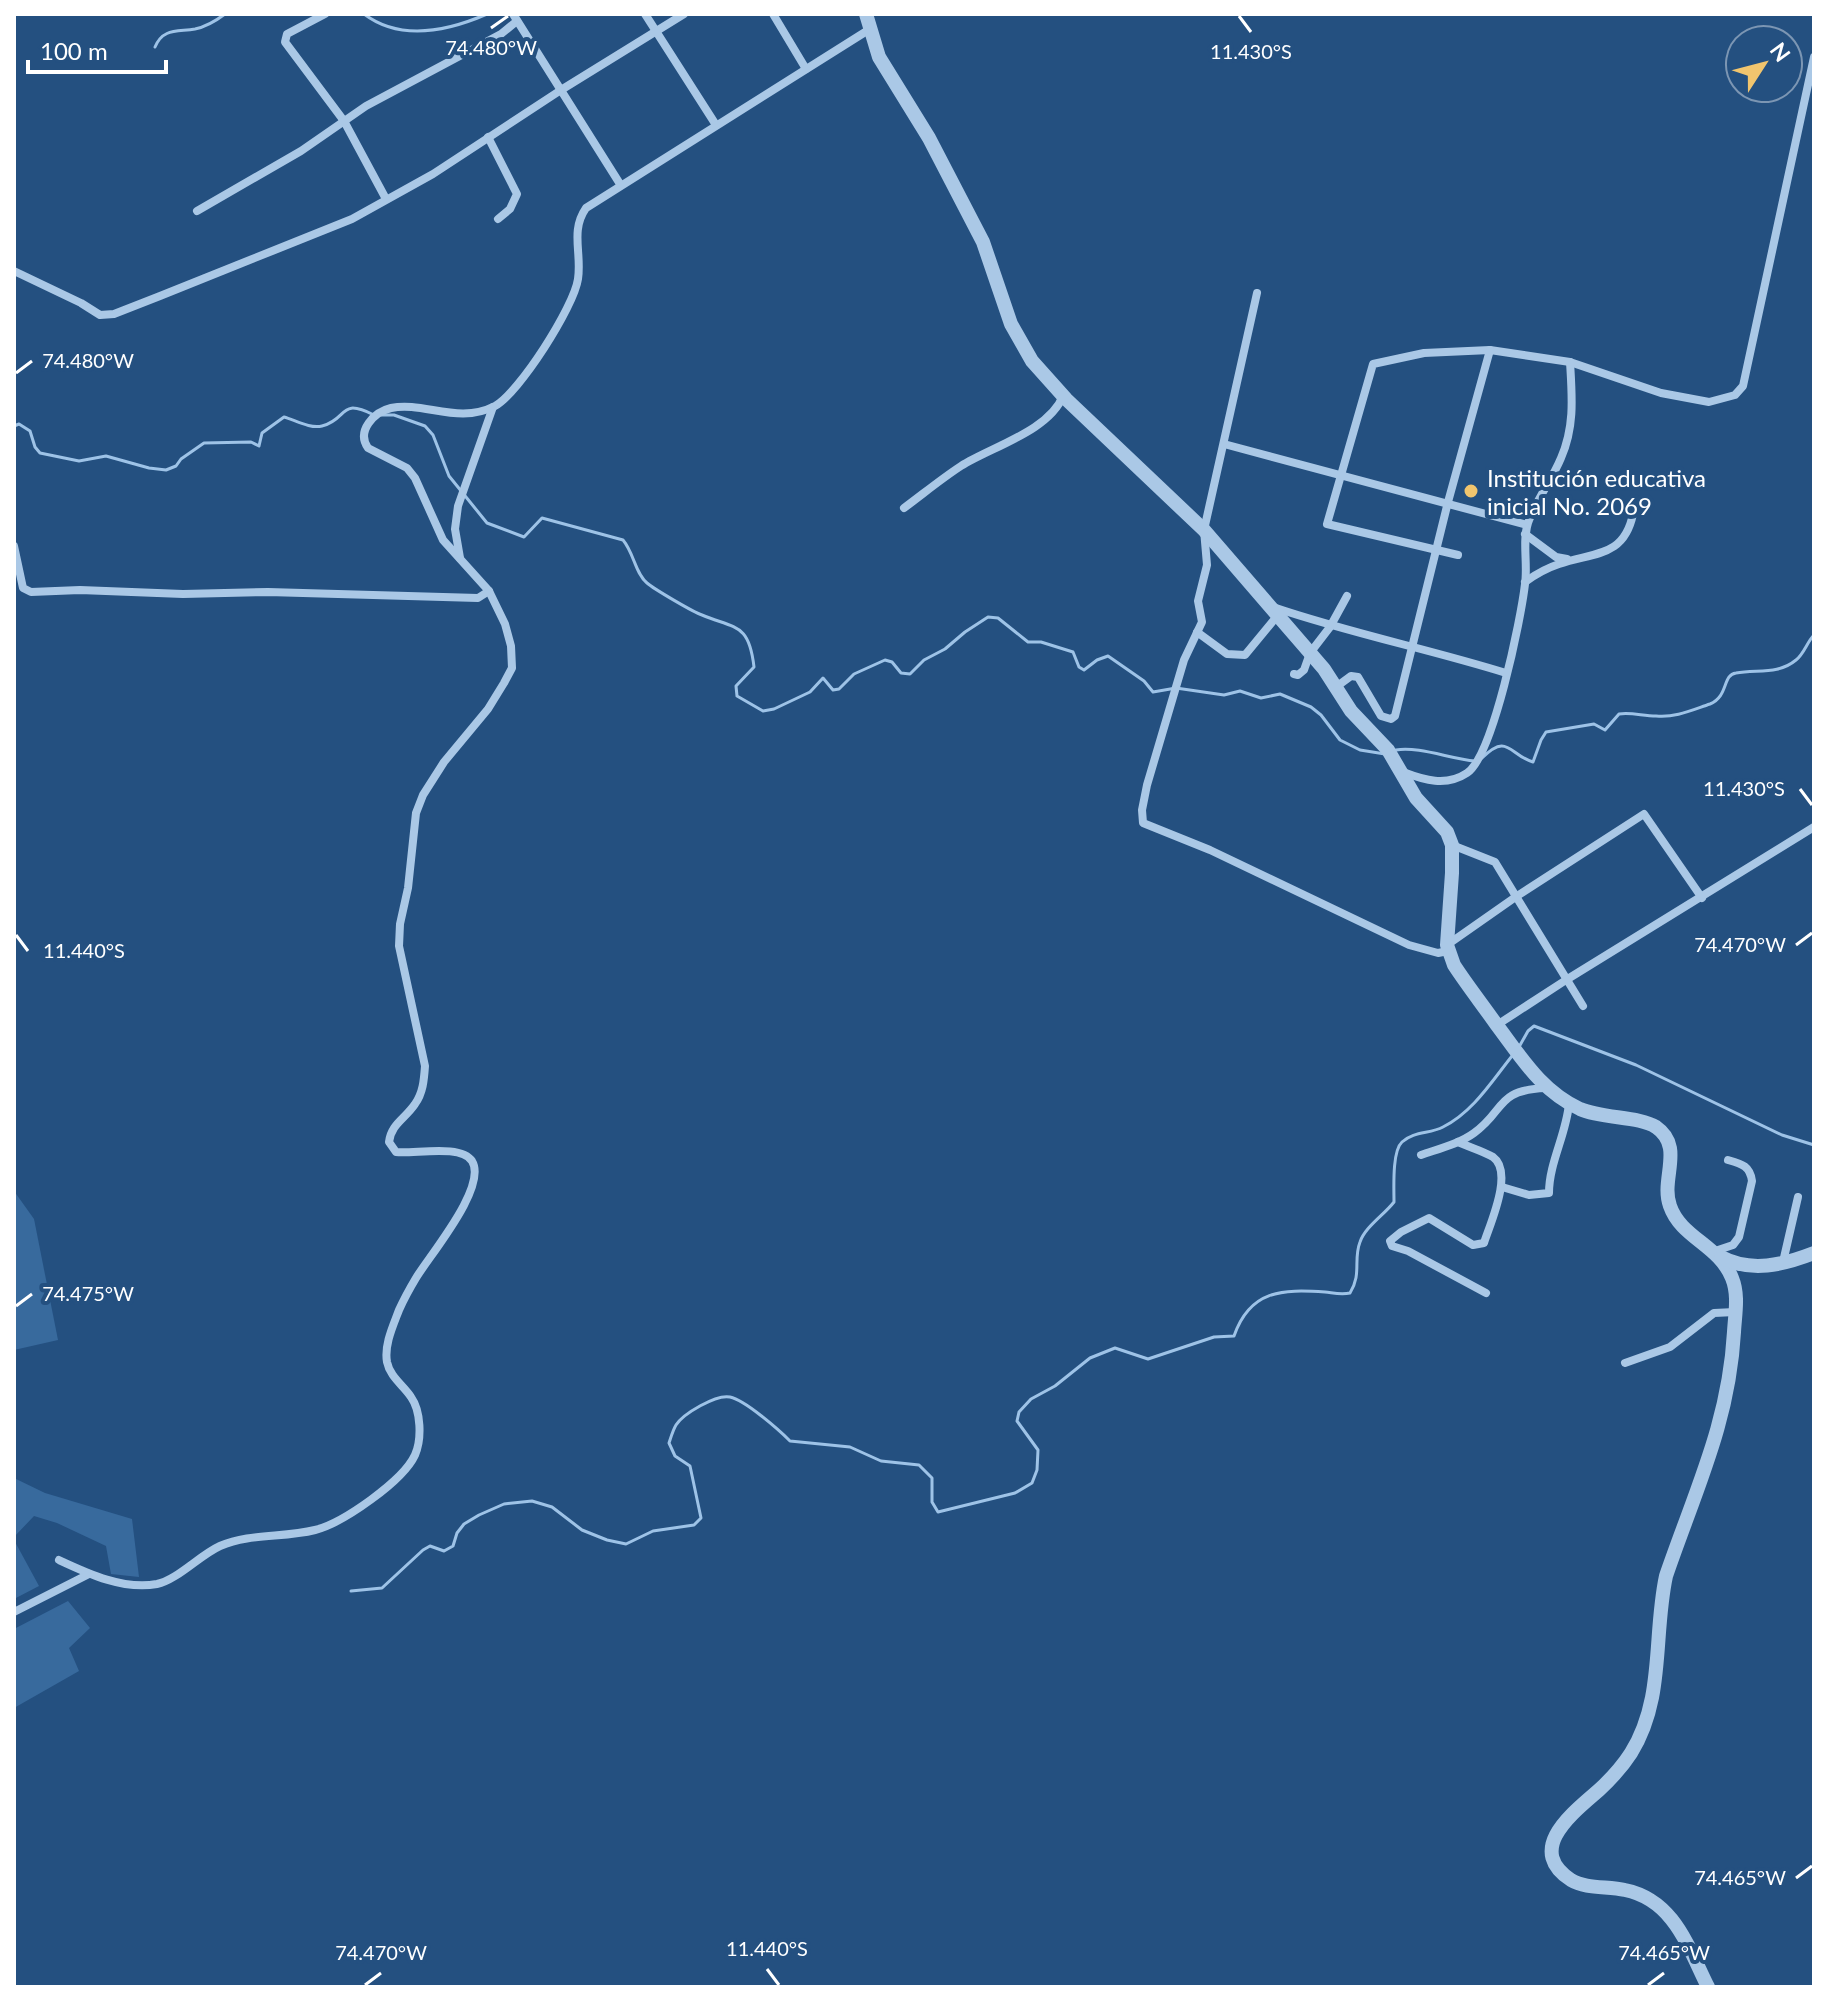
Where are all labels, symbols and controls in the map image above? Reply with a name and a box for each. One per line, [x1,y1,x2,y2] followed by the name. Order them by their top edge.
[28,24,166,74] scale bar
[1724,24,1804,104] north arrow
[445,35,537,59] text: 74.480°W
[40,36,108,65] text: 100 m
[1765,37,1796,67] text: N
[1210,39,1292,63] text: 11.430°S
[42,348,134,372] text: 74.480°W
[1487,463,1706,520] place label: Institución educativa inicial No. 2069
[1462,482,1480,500] marker: Institución educativa inicial No. 2069
[1703,776,1785,800] text: 11.430°S
[1694,932,1786,956] text: 74.470°W
[43,938,125,962] text: 11.440°S
[42,1281,134,1305] text: 74.475°W
[1694,1865,1786,1889] text: 74.465°W
[726,1936,808,1960] text: 11.440°S
[335,1940,427,1964] text: 74.470°W
[1618,1940,1710,1964] text: 74.465°W

